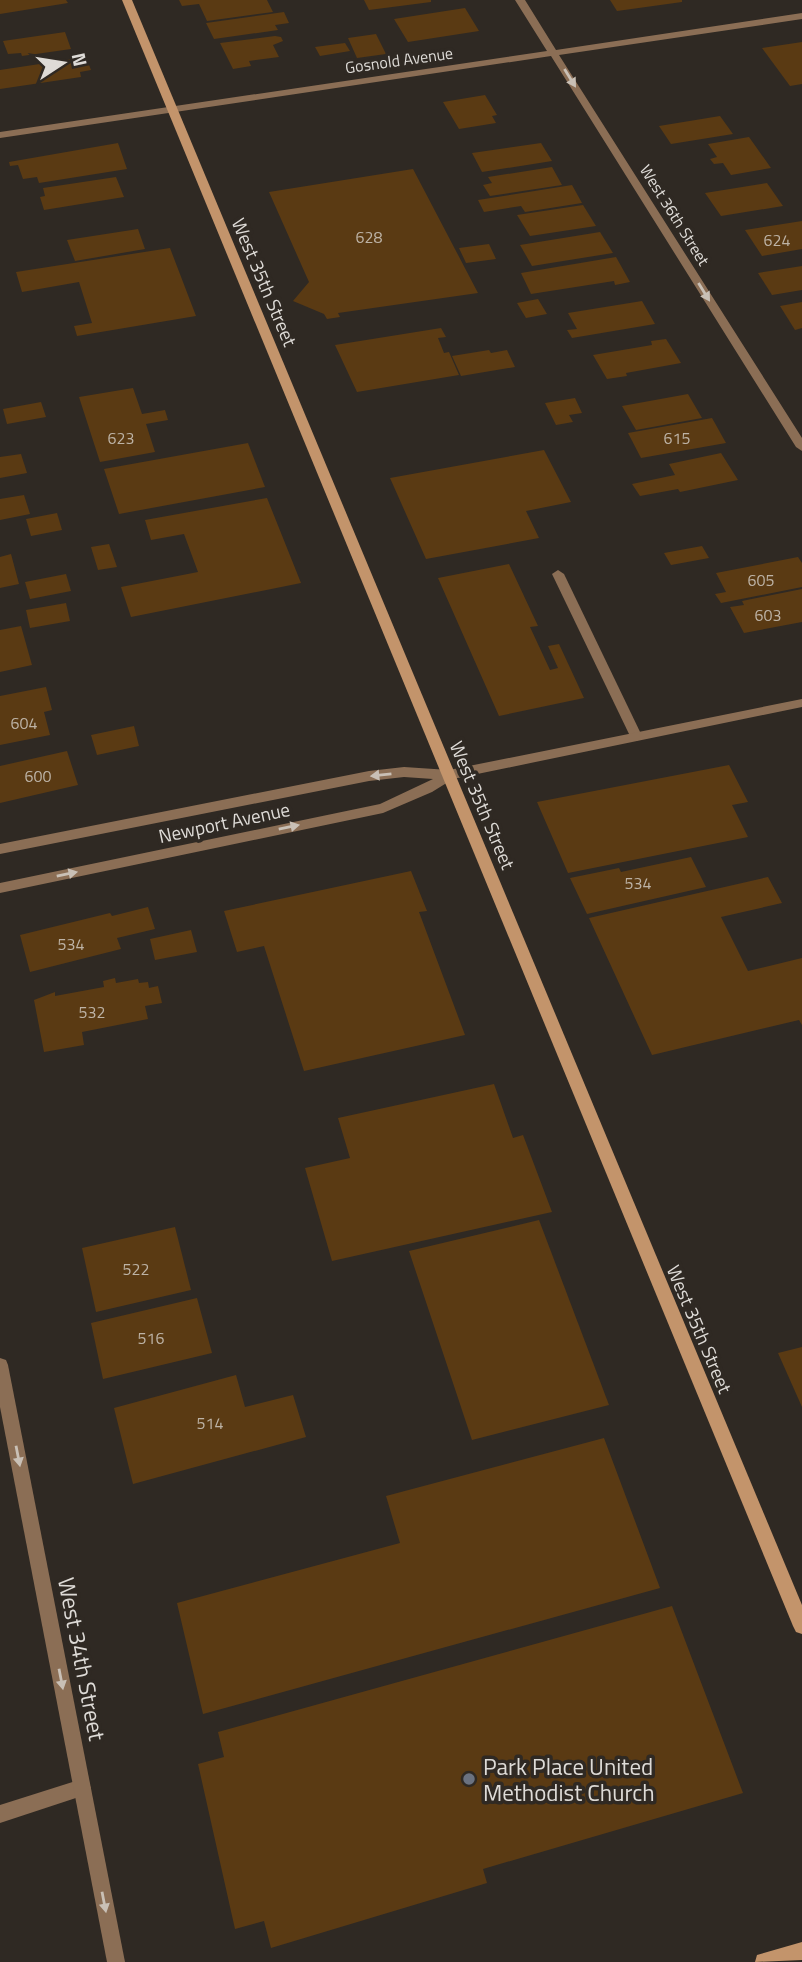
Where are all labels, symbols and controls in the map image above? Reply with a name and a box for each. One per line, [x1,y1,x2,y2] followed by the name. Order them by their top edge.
[28,28,98,98] north arrow
[344,41,454,79] street label: Gosnold Avenue
[65,50,96,69] text: N
[563,69,576,88] one-way arrow
[634,160,716,271] street label: West 36th Street
[225,213,305,351] street label: West 35th Street
[356,225,382,249] house number: 628
[764,228,790,252] house number: 624
[698,282,711,301] one-way arrow
[108,426,134,450] house number: 623
[664,426,690,450] house number: 615
[748,568,774,592] house number: 605
[755,603,781,627] house number: 603
[11,711,37,735] house number: 604
[443,736,523,874] street label: West 35th Street
[25,764,51,788] house number: 600
[370,769,392,780] one-way arrow
[156,794,292,850] street label: Newport Avenue
[278,822,300,833] one-way arrow
[56,869,78,880] one-way arrow
[625,871,651,895] house number: 534
[58,932,84,956] house number: 534
[79,1000,105,1024] house number: 532
[123,1257,149,1281] house number: 522
[660,1260,740,1398] street label: West 35th Street
[138,1326,164,1350] house number: 516
[197,1411,223,1435] house number: 514
[12,1445,23,1467] one-way arrow
[49,1574,115,1744] street label: West 34th Street
[56,1668,67,1690] one-way arrow
[483,1749,655,1810] place label: Park Place United Methodist Church
[461,1771,477,1787] marker: Park Place United Methodist Church
[99,1891,110,1913] one-way arrow

